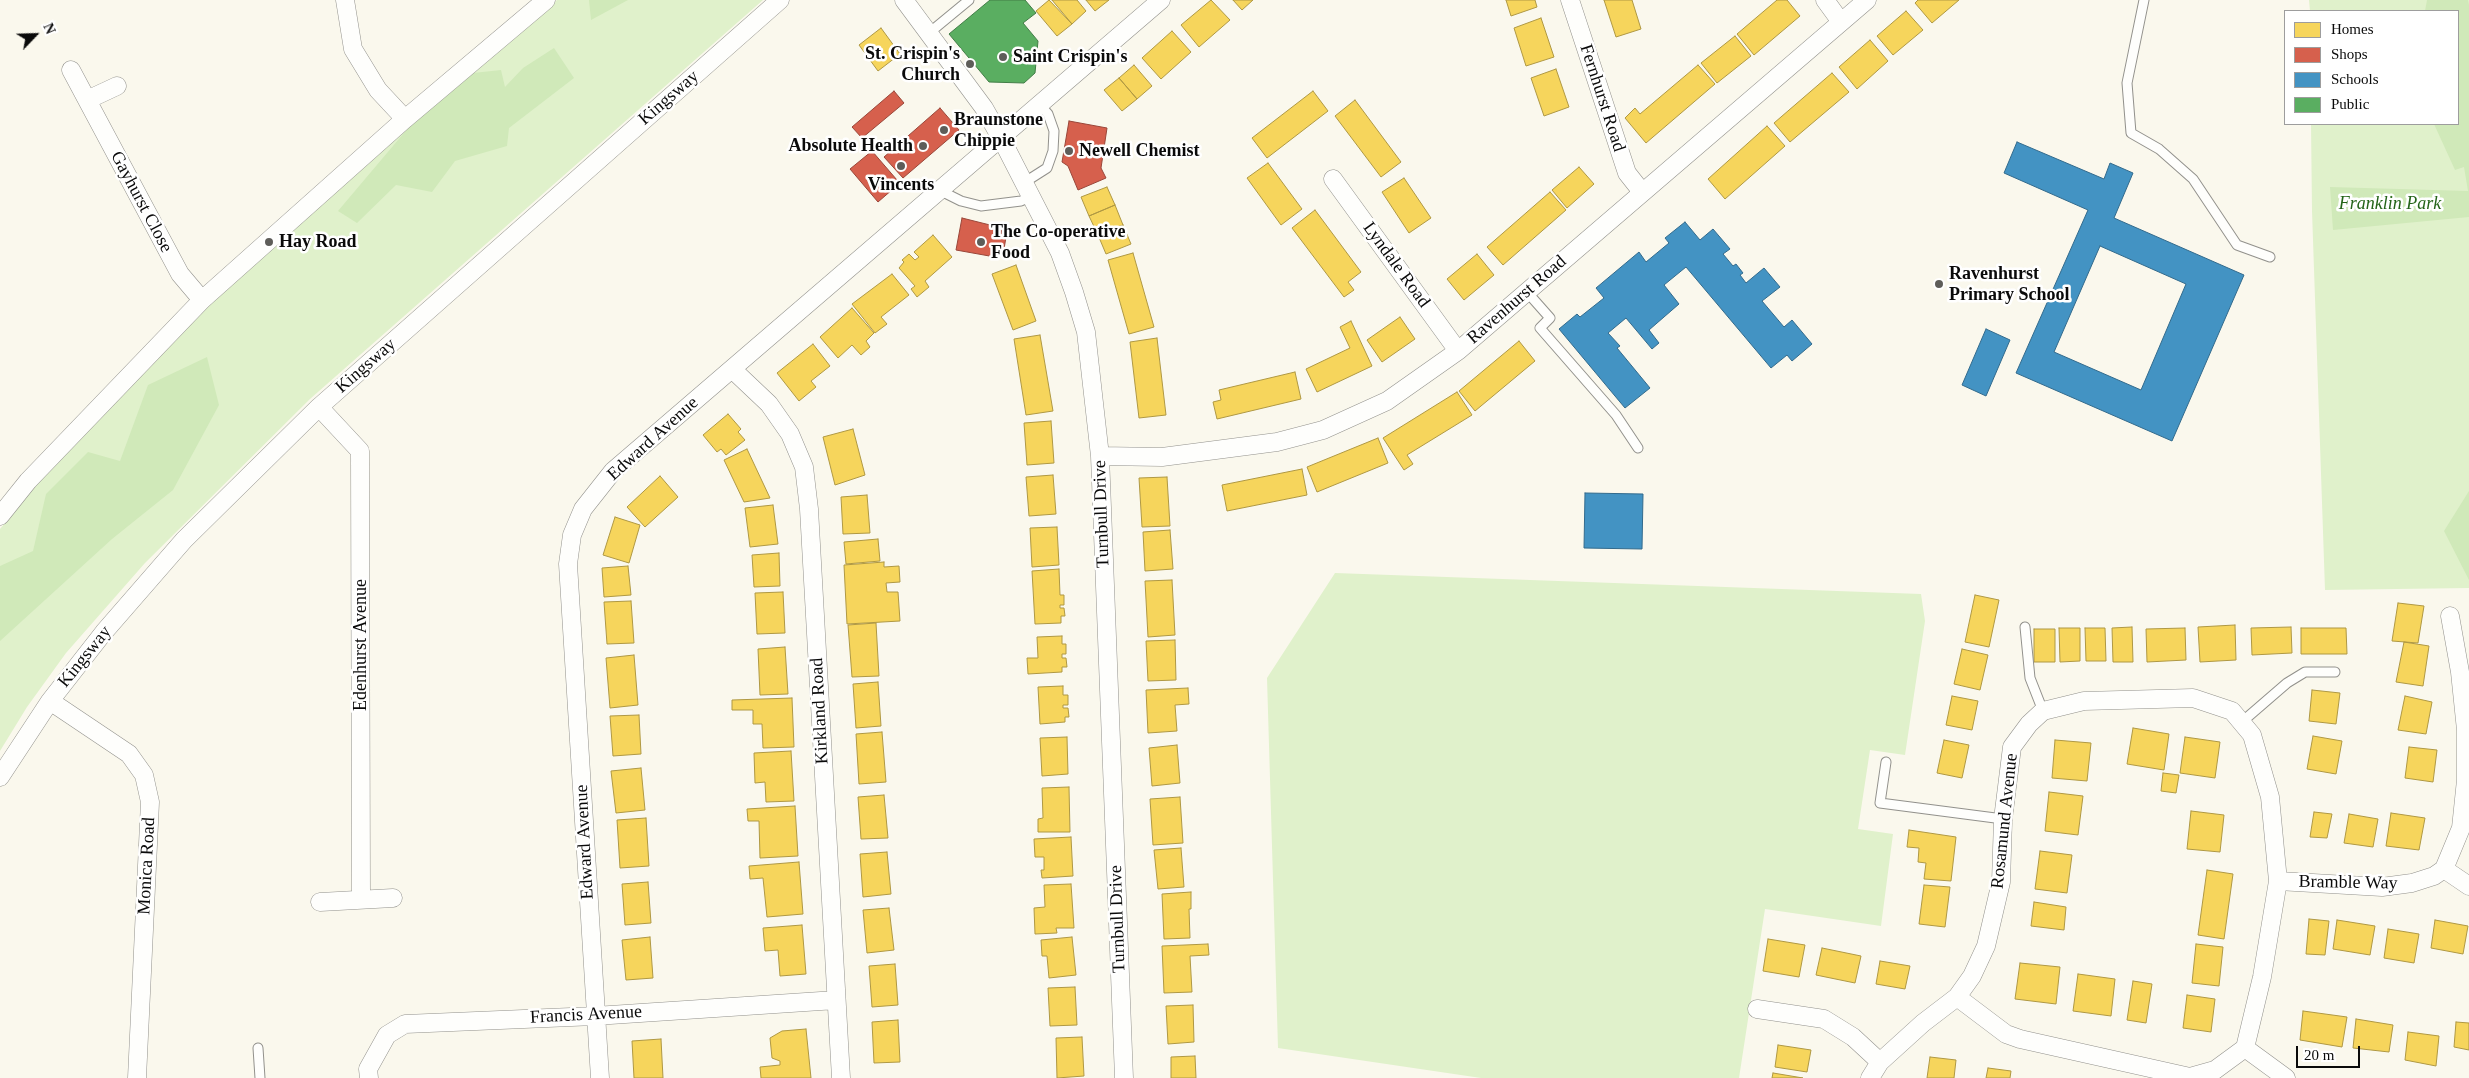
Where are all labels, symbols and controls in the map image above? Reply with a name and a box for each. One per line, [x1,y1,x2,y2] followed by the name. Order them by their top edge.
[10,10,60,60] north arrow
[2284,10,2459,125] legend
[40,21,58,36] text: N
[2331,21,2374,37] text: Homes
[1575,42,1629,154] street label: Fernhurst Road
[865,43,960,86] place label: St. Crispin's Church
[1013,46,1128,68] place label: Saint Crispin's
[2331,46,2368,62] text: Shops
[997,51,1009,63] marker: Saint Crispin's
[964,58,976,70] marker: St. Crispin's Church
[634,66,704,130] street label: Kingsway
[2331,71,2379,87] text: Schools
[2331,96,2369,112] text: Public
[954,109,1043,152] place label: Braunstone Chippie
[938,124,950,136] marker: Braunstone Chippie
[788,135,913,157] place label: Absolute Health
[917,140,929,152] marker: Absolute Health
[1079,140,1199,162] place label: Newell Chemist
[1063,145,1075,157] marker: Newell Chemist
[105,148,177,256] street label: Gayhurst Close
[895,160,907,172] marker: Vincents
[868,174,934,196] place label: Vincents
[2339,193,2441,215] park label: Franklin Park
[1358,218,1434,312] street label: Lyndale Road
[991,221,1125,264] place label: The Co-operative Food
[279,231,357,253] place label: Hay Road
[263,236,275,248] marker: Hay Road
[975,236,987,248] marker: The Co-operative Food
[1463,251,1571,349] street label: Ravenhurst Road
[1949,263,2069,306] place label: Ravenhurst Primary School
[1933,278,1945,290] marker: Ravenhurst Primary School
[331,334,401,398] street label: Kingsway
[603,392,703,486] street label: Edward Avenue
[1089,460,1115,568] street label: Turnbull Drive
[350,579,372,711] street label: Edenhurst Avenue
[54,622,116,692] street label: Kingsway
[806,657,834,765] street label: Kirkland Road
[1987,752,2023,890] street label: Rosamund Avenue
[571,784,599,900] street label: Edward Avenue
[134,817,160,915] street label: Monica Road
[1105,865,1131,973] street label: Turnbull Drive
[2298,871,2398,895] street label: Bramble Way
[529,1001,643,1029] street label: Francis Avenue
[2299,1036,2363,1068] scale bar
[2304,1047,2334,1063] text: 20 m

